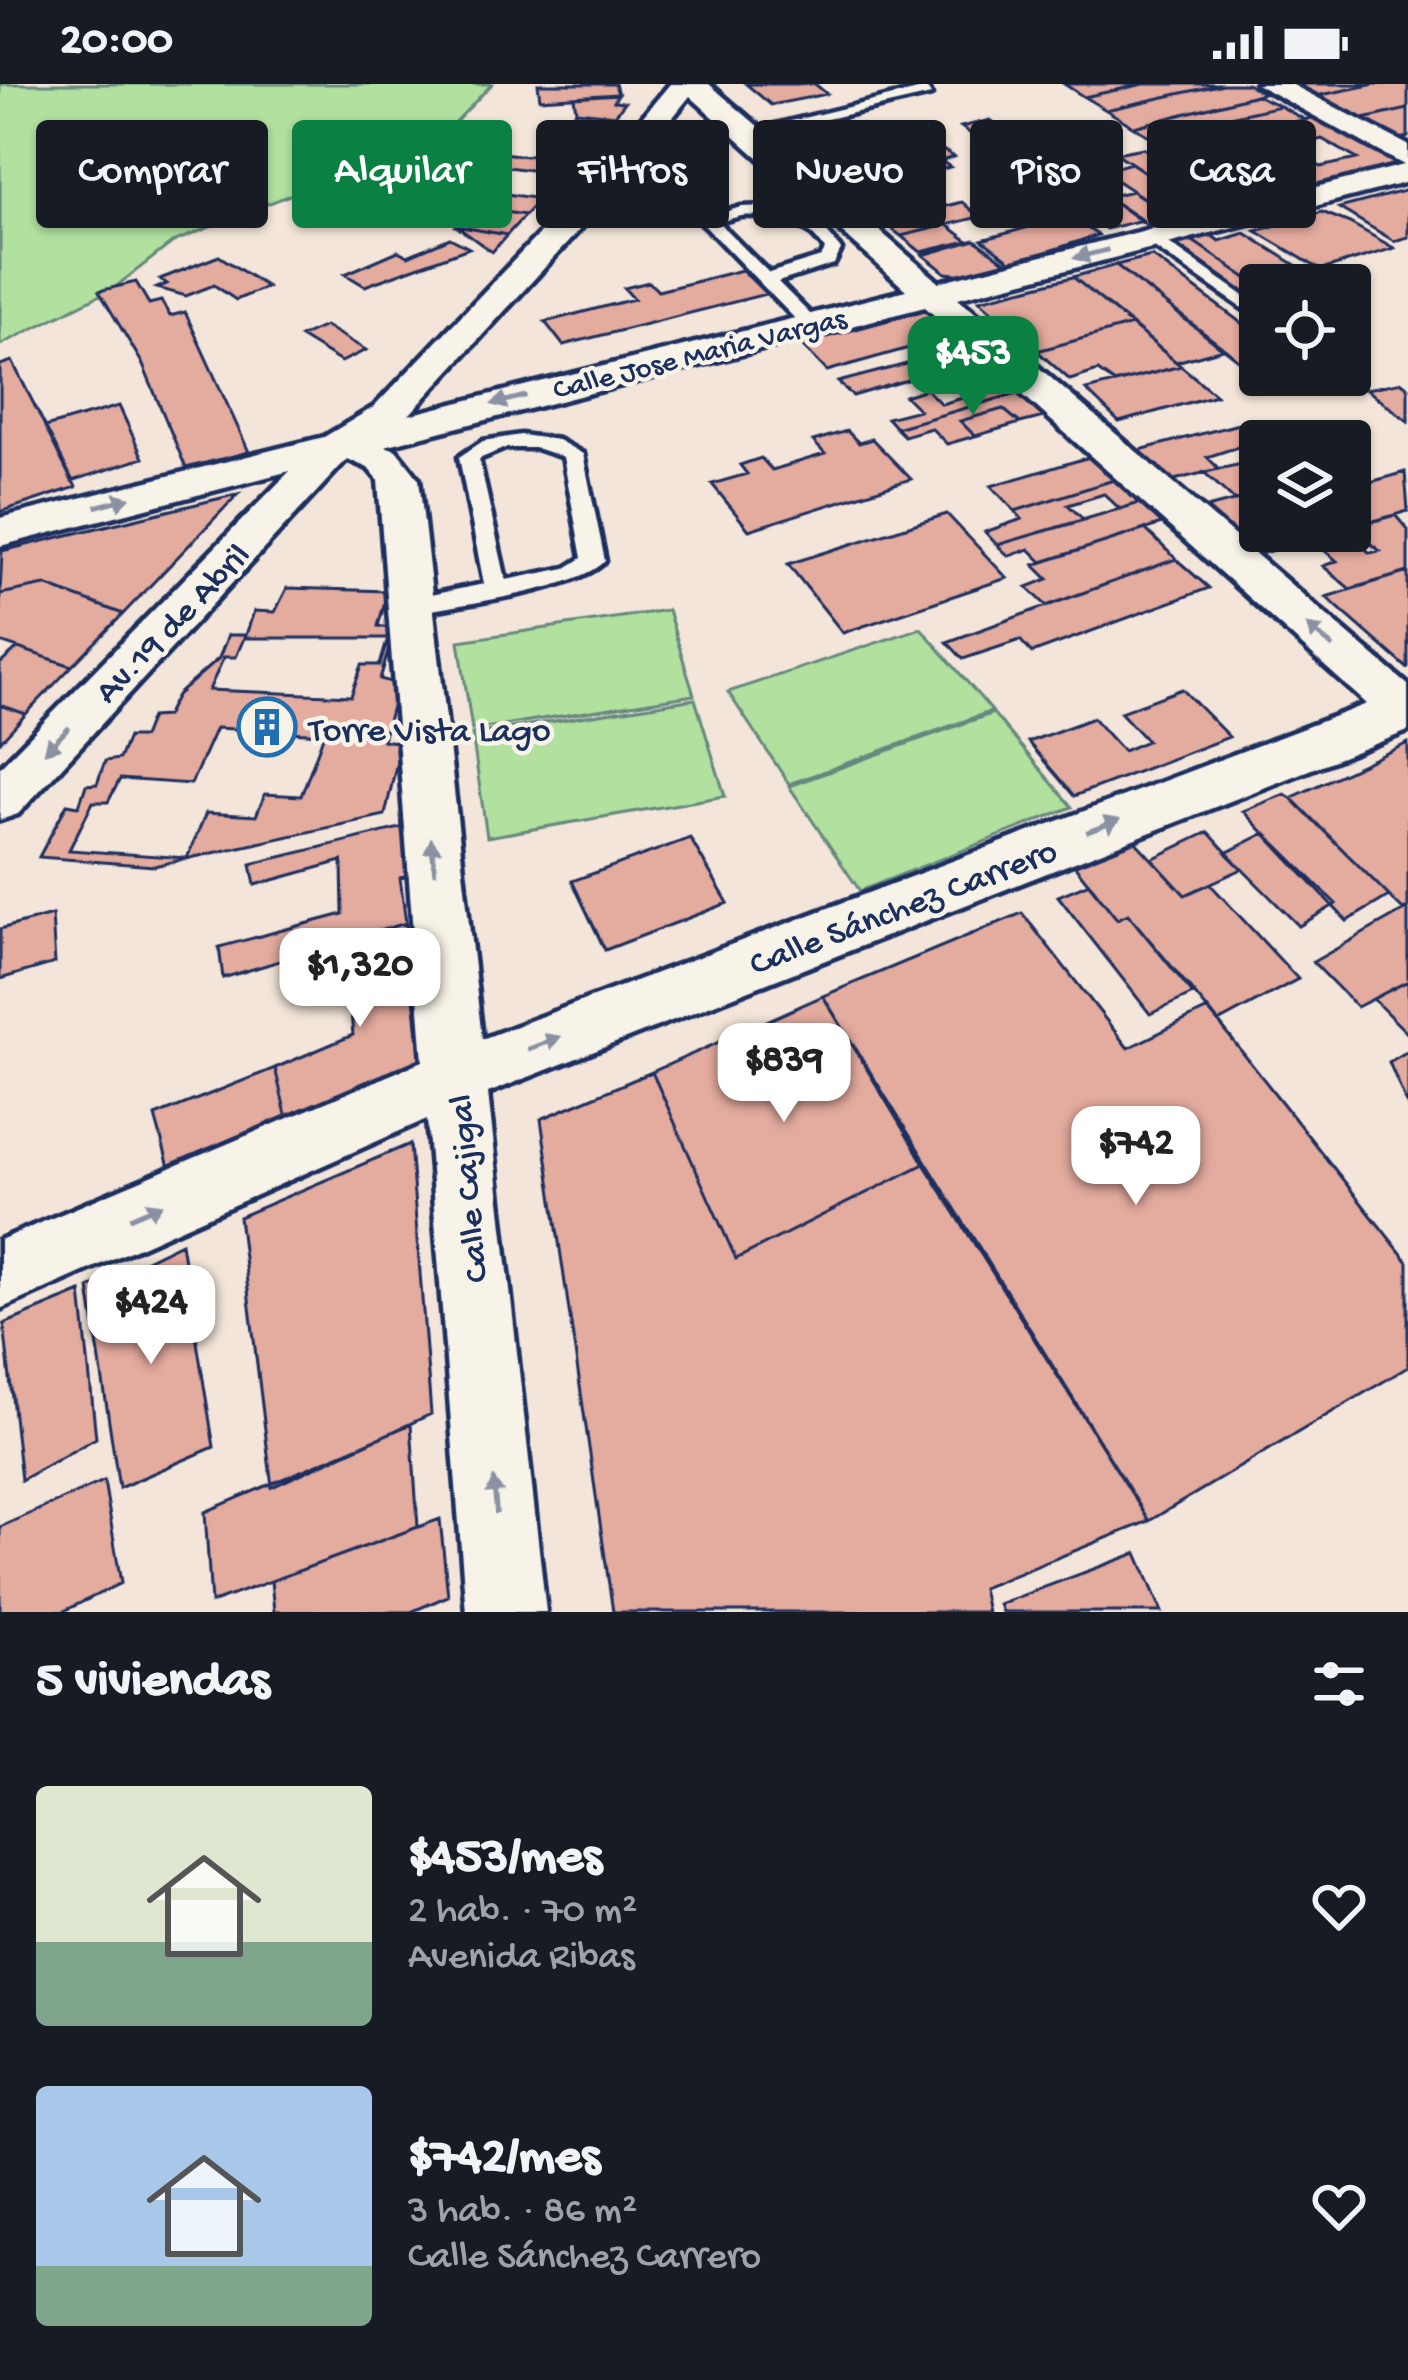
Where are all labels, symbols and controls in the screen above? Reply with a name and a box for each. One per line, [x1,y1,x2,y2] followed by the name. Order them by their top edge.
[60,16,173,69] text: 20:00
[36,120,268,228] chip: Comprar
[292,120,512,228] chip: Alquilar
[536,120,729,228] chip: Filtros
[753,120,946,228] chip: Nuevo
[970,120,1123,228] chip: Piso
[1147,120,1316,228] chip: Casa
[1073,245,1110,264] one-way arrow
[1239,264,1371,552] map controls
[1239,264,1371,396] button: locate
[550,303,851,410] street label: Calle Jose Maria Vargas
[902,316,1044,418] pin: $453
[935,332,1011,378] text: $453
[490,391,527,410] one-way arrow
[1239,420,1371,552] button: layers
[95,492,132,511] one-way arrow
[88,536,262,715] street label: Av.19 de Abril
[1306,623,1335,650] one-way arrow
[236,696,298,758] building icon: Torre Vista Lago
[307,712,551,755] place label: Torre Vista Lago
[43,725,71,754] one-way arrow
[1085,816,1121,835] one-way arrow
[745,832,1064,989] street label: Calle Sánchez Carrero
[423,837,442,875] one-way arrow
[262,928,458,1030] pin: $1,320
[306,944,414,990] text: $1,320
[713,1023,855,1125] pin: $839
[526,1033,562,1052] one-way arrow
[745,1039,823,1085] text: $839
[442,1093,501,1284] street label: Calle Cajigal
[1065,1106,1207,1208] pin: $742
[1098,1122,1174,1168] text: $742
[129,1201,164,1221] one-way arrow
[80,1265,222,1367] pin: $424
[114,1281,188,1327] text: $424
[485,1476,504,1514] one-way arrow
[1306,1651,1372,1717] icon: filters
[36,1654,270,1714] text: 5 viviendas
[408,1830,602,1890] text: $453/mes
[132,1834,276,1978] icon: home
[1306,1873,1372,1939] icon: heart
[408,1890,637,1936] text: 2 hab. · 70 m²
[408,1936,635,1982] text: Avenida Ribas
[408,2130,600,2190] text: $742/mes
[132,2134,276,2278] icon: home
[1306,2173,1372,2239] icon: heart
[408,2190,637,2236] text: 3 hab. · 86 m²
[408,2236,761,2282] text: Calle Sánchez Carrero

